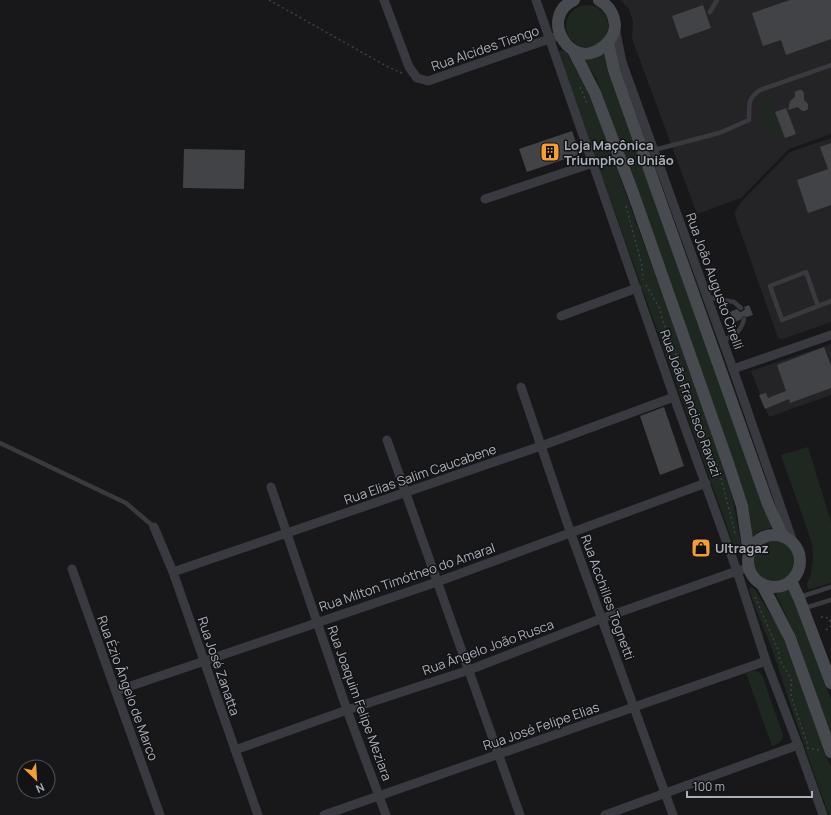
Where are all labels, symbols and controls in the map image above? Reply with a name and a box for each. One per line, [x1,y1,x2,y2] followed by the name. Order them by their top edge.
[429,21,542,75] street label: Rua Alcides Tiengo
[564,136,674,169] place label: Loja Maçônica Triumpho e União
[539,141,561,163] building icon: Loja Maçônica Triumpho e União
[682,210,748,352] street label: Rua João Augusto Cirelli
[656,327,726,479] street label: Rua João Francisco Ravazi
[342,439,499,509] street label: Rua Elias Salim Caucabene
[577,532,639,662] street label: Rua Acchilles Tognetti
[690,537,712,559] shop icon: Ultragaz
[317,538,497,616] street label: Rua Milton Timótheo do Amaral
[715,539,769,557] place label: Ultragaz
[93,613,163,763] street label: Rua Ézio Ângelo de Marco
[194,614,244,718] street label: Rua José Zanatta
[420,615,556,679] street label: Rua Ângelo João Rusca
[323,623,397,783] street label: Rua Joaquim Felipe Meziara
[480,698,602,754] street label: Rua José Felipe Elias
[16,759,56,799] north arrow
[687,773,812,799] scale bar
[693,778,725,795] text: 100 m
[34,780,47,797] text: N

